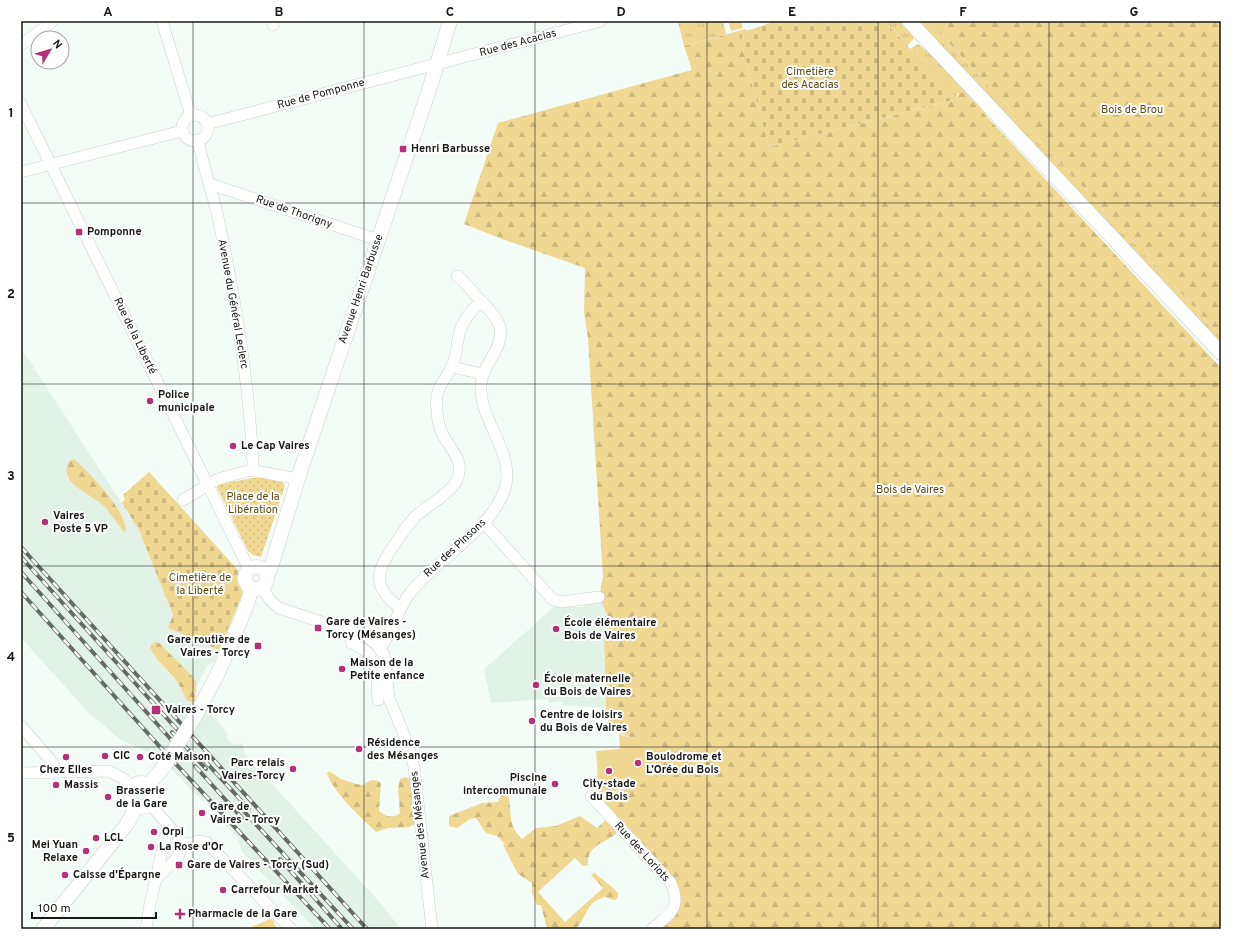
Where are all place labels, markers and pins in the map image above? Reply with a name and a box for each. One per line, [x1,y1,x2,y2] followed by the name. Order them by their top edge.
[411,142,490,156] place label: Henri Barbusse
[398,144,408,154] marker: Henri Barbusse
[87,225,142,239] place label: Pomponne
[74,227,84,237] marker: Pomponne
[158,388,215,415] place label: Police municipale
[145,396,155,406] marker: Police municipale
[241,439,310,453] place label: Le Cap Vaires
[228,441,238,451] marker: Le Cap Vaires
[53,509,108,536] place label: Vaires Poste 5 VP
[40,517,50,527] marker: Vaires Poste 5 VP
[326,615,416,642] place label: Gare de Vaires - Torcy (Mésanges)
[564,615,656,643] place label: École élémentaire Bois de Vaires
[313,623,323,633] marker: Gare de Vaires - Torcy (Mésanges)
[551,624,561,634] marker: École élémentaire Bois de Vaires
[167,633,250,660] place label: Gare routière de Vaires - Torcy
[253,641,263,651] marker: Gare routière de Vaires - Torcy
[350,656,425,683] place label: Maison de la Petite enfance
[337,664,347,674] marker: Maison de la Petite enfance
[544,671,631,699] place label: École maternelle du Bois de Vaires
[531,680,541,690] marker: École maternelle du Bois de Vaires
[165,703,235,717] place label: Vaires - Torcy
[150,704,162,716] marker: Vaires - Torcy
[540,708,627,735] place label: Centre de loisirs du Bois de Vaires
[527,716,537,726] marker: Centre de loisirs du Bois de Vaires
[367,736,438,763] place label: Résidence des Mésanges
[354,744,364,754] marker: Résidence des Mésanges
[113,749,130,763] place label: CIC
[148,750,210,764] place label: Coté Maison
[646,750,722,777] place label: Boulodrome et L’Orée du Bois
[100,751,110,761] marker: CIC
[61,752,71,762] marker: Chez Elles
[135,752,145,762] marker: Coté Maison
[221,756,285,783] place label: Parc relais Vaires-Torcy
[633,758,643,768] marker: Boulodrome et L’Orée du Bois
[39,763,93,777] place label: Chez Elles
[288,764,298,774] marker: Parc relais Vaires-Torcy
[604,766,614,776] marker: City-stade du Bois
[463,771,547,798] place label: Piscine intercommunale
[582,777,636,804] place label: City-stade du Bois
[64,778,98,792] place label: Massis
[550,779,560,789] marker: Piscine intercommunale
[51,780,61,790] marker: Massis
[116,784,167,811] place label: Brasserie de la Gare
[103,792,113,802] marker: Brasserie de la Gare
[210,800,280,827] place label: Gare de Vaires - Torcy
[197,808,207,818] marker: Gare de Vaires - Torcy
[162,825,184,839] place label: Orpi
[149,827,159,837] marker: Orpi
[104,831,124,845] place label: LCL
[91,833,101,843] marker: LCL
[32,838,78,865] place label: Mei Yuan Relaxe
[159,840,224,854] place label: La Rose d'Or
[146,842,156,852] marker: La Rose d'Or
[81,846,91,856] marker: Mei Yuan Relaxe
[187,858,329,872] place label: Gare de Vaires - Torcy (Sud)
[174,860,184,870] marker: Gare de Vaires - Torcy (Sud)
[73,867,161,882] place label: Caisse d'Épargne
[60,870,70,880] marker: Caisse d'Épargne
[231,883,319,897] place label: Carrefour Market
[218,885,228,895] marker: Carrefour Market
[188,907,297,921] place label: Pharmacie de la Gare
[175,909,185,919] marker: Pharmacie de la Gare

